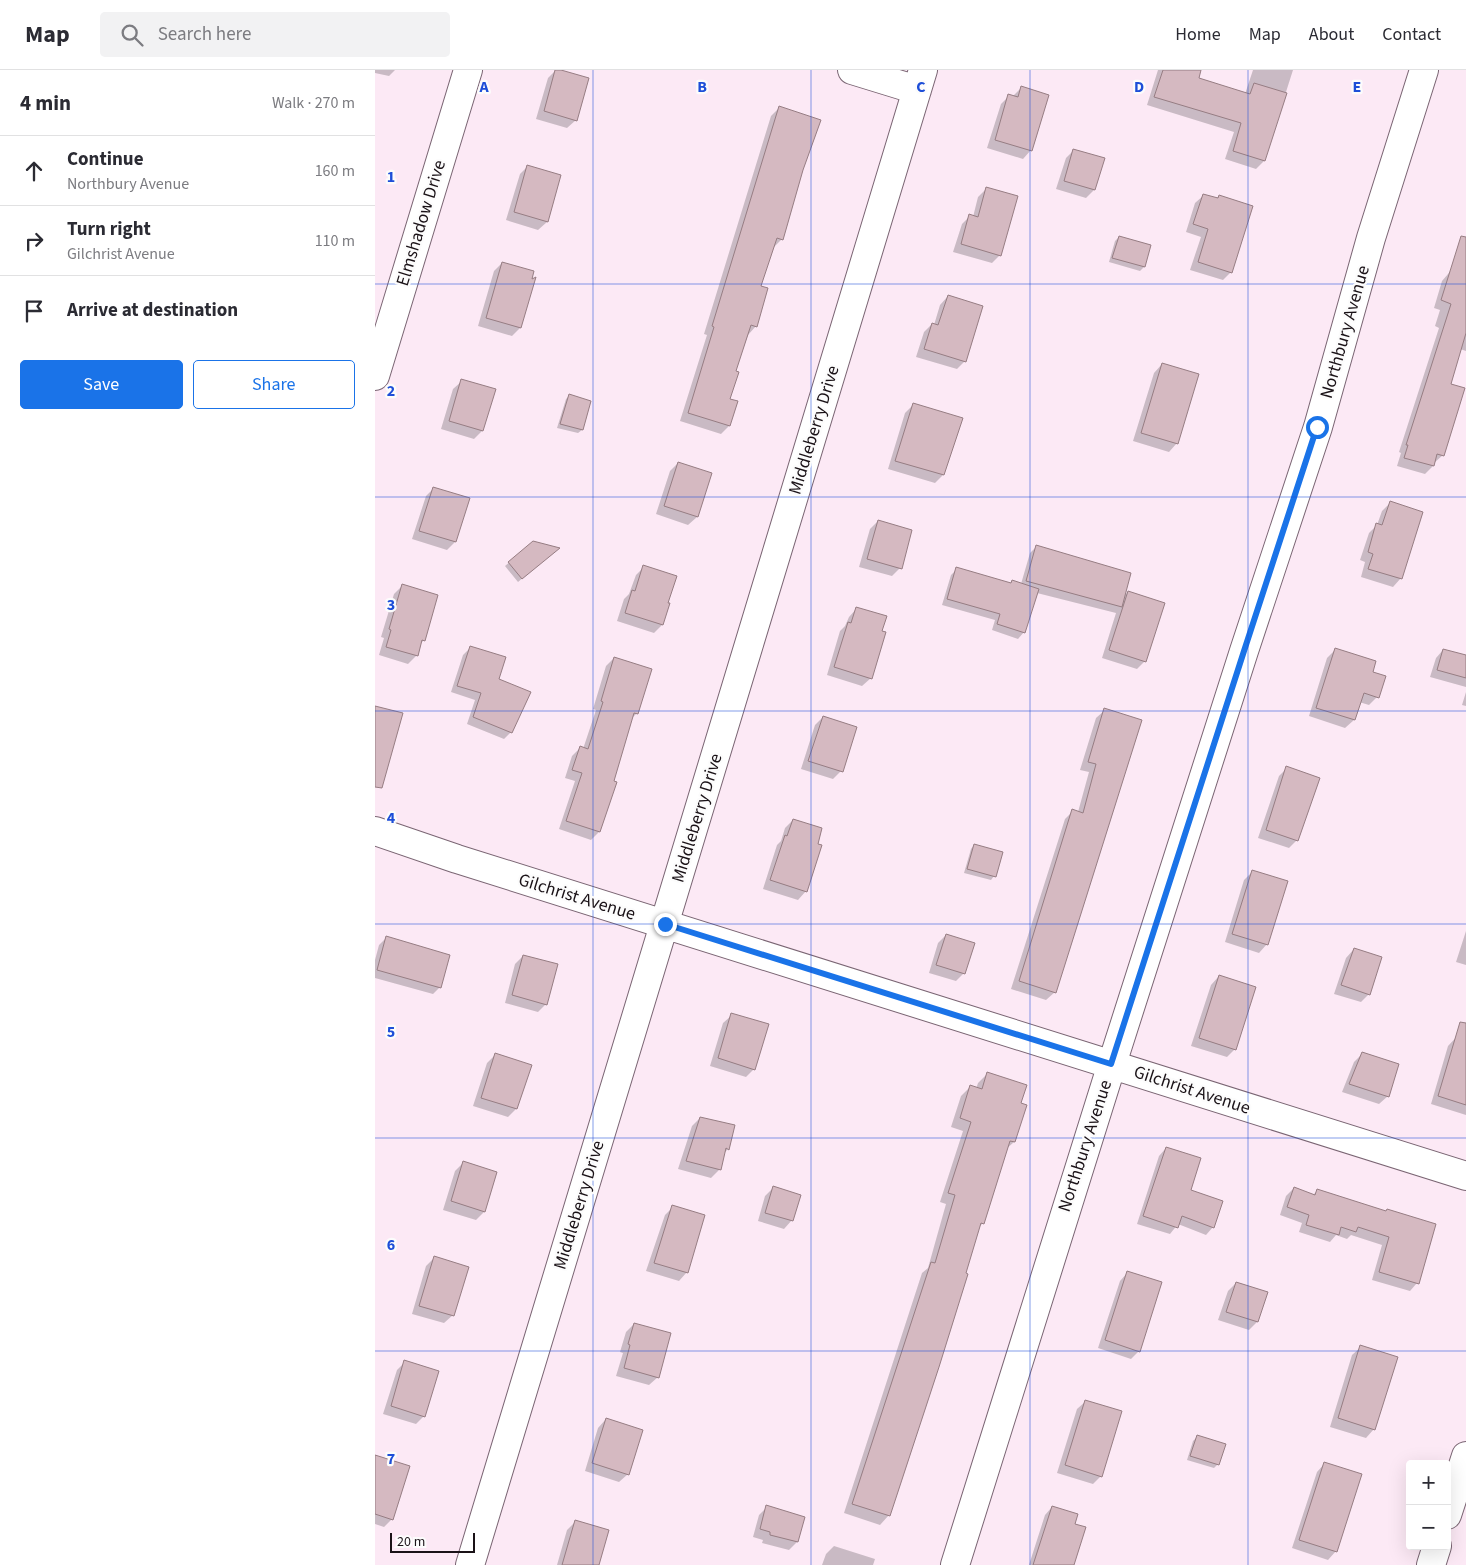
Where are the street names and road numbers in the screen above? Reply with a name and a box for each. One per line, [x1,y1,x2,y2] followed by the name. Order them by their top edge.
[390,157,452,289] street label: Elmshadow Drive
[1314,262,1376,402] street label: Northbury Avenue
[782,362,846,498] street label: Middleberry Drive
[665,750,729,886] street label: Middleberry Drive
[515,867,639,927] street label: Gilchrist Avenue
[1131,1059,1254,1121] street label: Gilchrist Avenue
[1052,1077,1118,1215] street label: Northbury Avenue
[547,1137,611,1273] street label: Middleberry Drive

